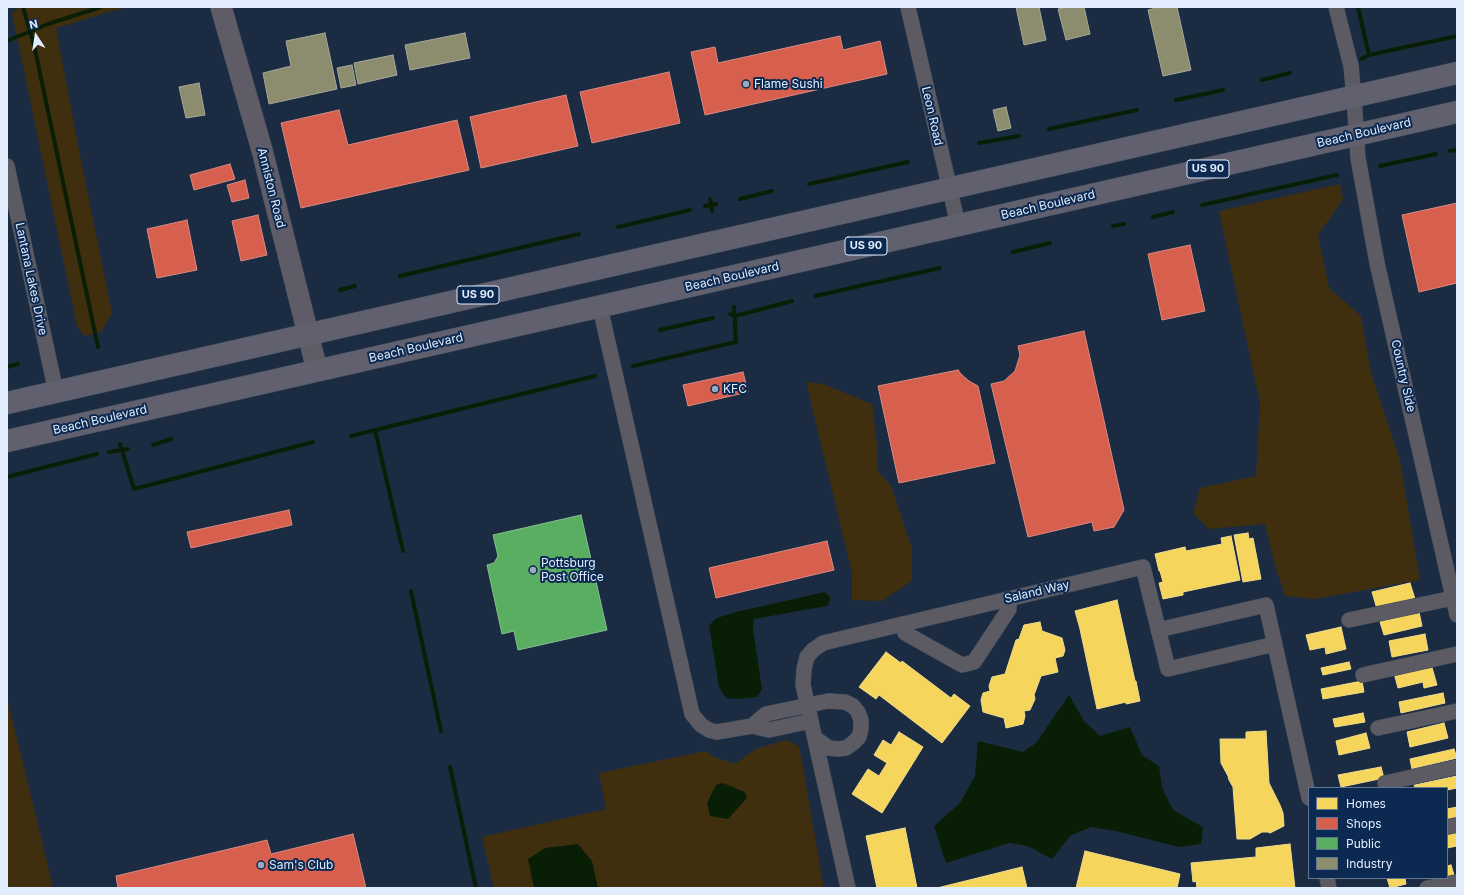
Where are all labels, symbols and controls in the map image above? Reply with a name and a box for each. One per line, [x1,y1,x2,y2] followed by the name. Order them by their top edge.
[16,16,56,56] north arrow
[28,17,39,32] text: N
[754,77,823,91] place label: Flame Sushi
[741,79,751,89] marker: Flame Sushi
[918,85,946,147] street label: Leon Road
[1316,115,1412,151] street label: Beach Boulevard
[254,146,288,230] street label: Anniston Road
[1187,160,1229,178] road number: US 90
[1000,187,1096,223] street label: Beach Boulevard
[12,221,50,337] street label: Lantana Lakes Drive
[845,237,887,255] road number: US 90
[684,259,780,295] street label: Beach Boulevard
[457,286,499,304] road number: US 90
[368,330,464,366] street label: Beach Boulevard
[1388,338,1418,414] street label: Country Side
[723,382,747,396] place label: KFC
[710,384,720,394] marker: KFC
[52,402,148,438] street label: Beach Boulevard
[541,556,604,584] place label: Pottsburg Post Office
[528,565,538,575] marker: Pottsburg Post Office
[1003,578,1071,606] street label: Saland Way
[1308,787,1448,879] legend
[1346,796,1386,811] text: Homes
[1346,816,1382,831] text: Shops
[1346,836,1381,851] text: Public
[1346,856,1392,871] text: Industry
[269,858,333,872] place label: Sam's Club
[256,860,266,870] marker: Sam's Club

